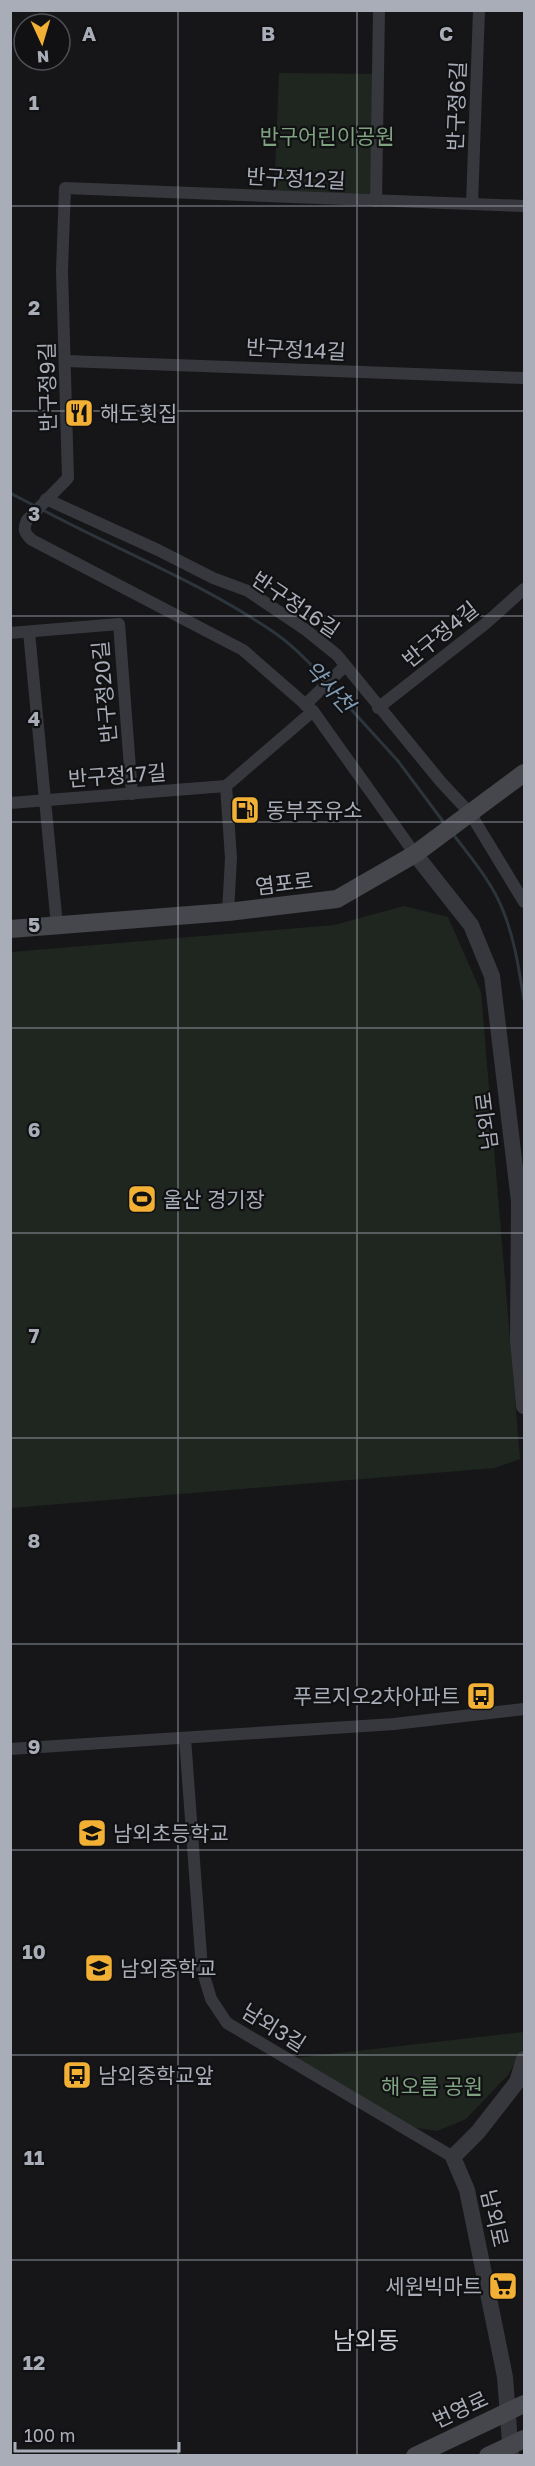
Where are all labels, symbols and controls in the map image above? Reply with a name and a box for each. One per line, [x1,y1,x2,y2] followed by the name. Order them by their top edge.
[12,12,72,72] north arrow
[82,21,96,45] text: A
[261,21,275,45] text: B
[439,21,453,45] text: C
[36,47,50,67] text: N
[441,61,471,151] street label: 반구정6길
[29,90,39,114] text: 1
[259,123,395,149] park label: 반구어린이공원
[246,162,346,194] street label: 반구정12길
[28,295,40,319] text: 2
[245,333,347,365] street label: 반구정14길
[33,342,61,432] street label: 반구정9길
[63,397,95,429] restaurant icon: 해도횟집
[100,400,177,426] place label: 해도횟집
[28,501,40,525] text: 3
[247,565,345,643] street label: 반구정16길
[397,596,483,672] street label: 반구정4길
[87,640,121,744] street label: 반구정20길
[299,655,362,719] water label: 약사천
[28,706,40,730] text: 4
[67,759,167,791] street label: 반구정17길
[229,794,261,826] fuel station icon: 동부주유소
[266,797,363,823] place label: 동부주유소
[254,867,314,899] street label: 염포로
[28,912,40,936] text: 5
[470,1091,502,1151] street label: 남외로
[28,1117,40,1141] text: 6
[126,1183,158,1215] sports icon: 울산 경기장
[163,1186,265,1212] place label: 울산 경기장
[29,1323,40,1347] text: 7
[28,1528,40,1552] text: 8
[465,1680,497,1712] bus stop icon: 푸르지오2차아파트
[293,1683,460,1709] place label: 푸르지오2차아파트
[28,1734,40,1758] text: 9
[76,1817,108,1849] school or university icon: 남외초등학교
[113,1820,229,1846] place label: 남외초등학교
[22,1939,46,1963] text: 10
[83,1952,115,1984] school or university icon: 남외중학교
[120,1955,217,1981] place label: 남외중학교
[237,1997,311,2057] street label: 남외3길
[61,2059,93,2091] bus stop icon: 남외중학교앞
[98,2062,214,2088] place label: 남외중학교앞
[381,2073,483,2099] park label: 해오름 공원
[24,2145,44,2169] text: 11
[476,2187,514,2249] street label: 남외로
[487,2270,519,2302] supermarket icon: 세원빅마트
[385,2273,482,2299] place label: 세원빅마트
[333,2325,399,2354] district label: 남외동
[23,2350,45,2374] text: 12
[428,2385,492,2433] street label: 번영로
[15,2415,178,2453] scale bar
[24,2424,75,2446] text: 100 m

